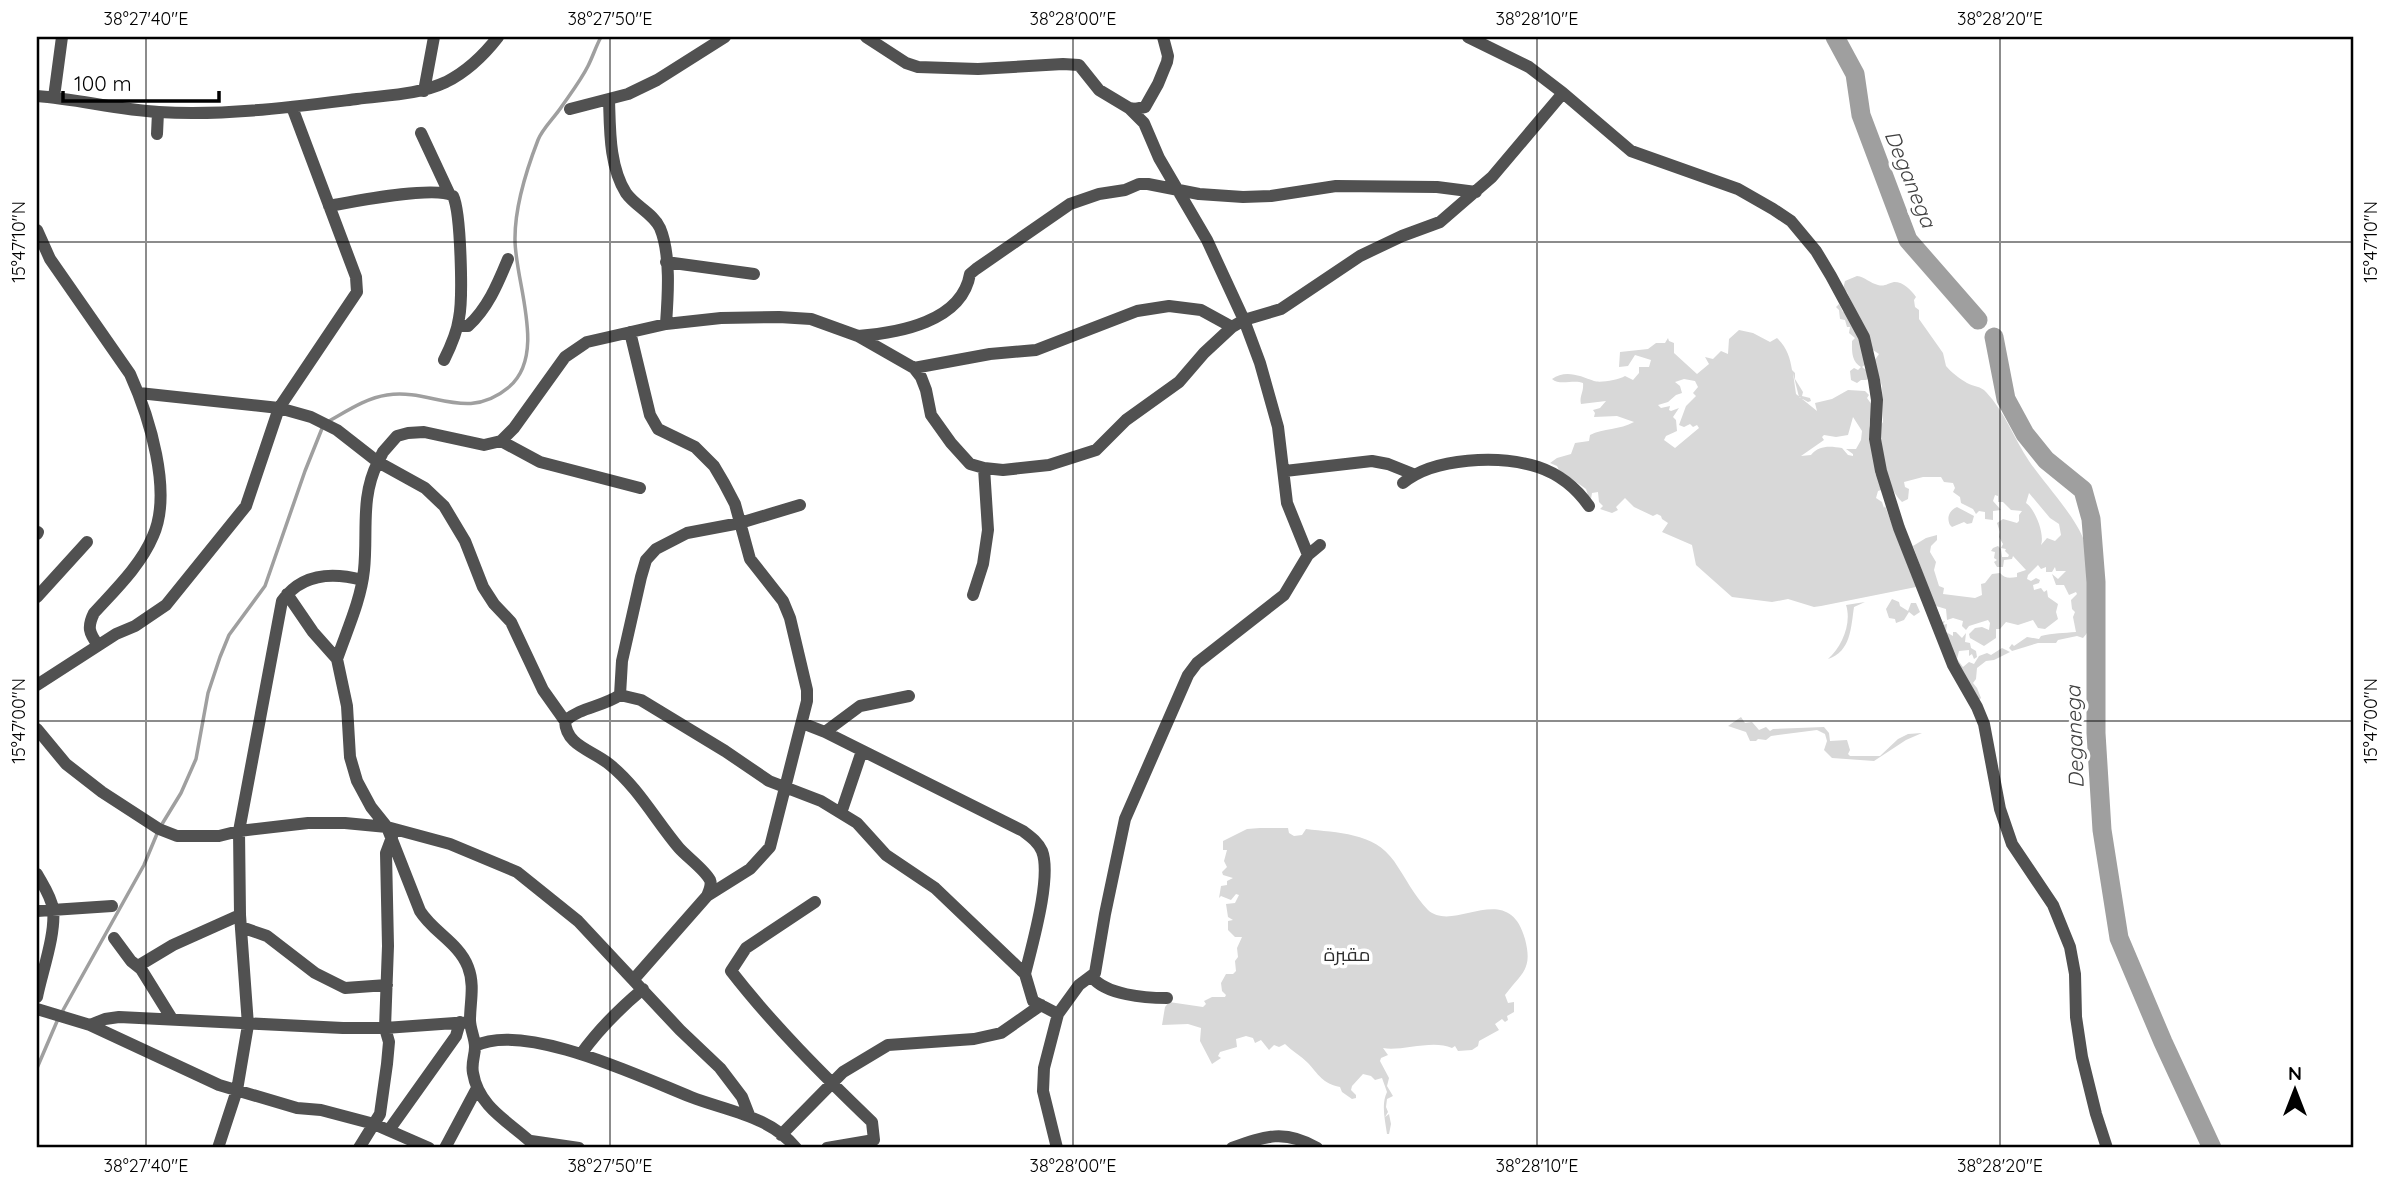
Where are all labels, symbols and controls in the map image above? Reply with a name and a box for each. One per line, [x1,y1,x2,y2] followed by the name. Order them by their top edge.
[104,7,188,30] text: 38°27'40"E
[567,7,653,30] text: 38°27'50"E
[1030,7,1116,30] text: 38°28'00"E
[1496,7,1578,30] text: 38°28'10"E
[1957,7,2043,30] text: 38°28'20"E
[63,60,219,104] scale bar
[74,70,132,96] text: 100 m
[1880,126,1943,232] water label: Deganega
[7,201,30,283] text: 15°47'10"N
[2359,201,2382,283] text: 15°47'10"N
[7,678,30,764] text: 15°47'00"N
[2359,678,2382,764] text: 15°47'00"N
[2059,684,2089,789] water label: Deganega
[1324,942,1370,966] park label: مقبرة
[2260,1056,2330,1126] north arrow
[2288,1061,2302,1085] text: N
[104,1154,188,1177] text: 38°27'40"E
[567,1154,653,1177] text: 38°27'50"E
[1030,1154,1116,1177] text: 38°28'00"E
[1496,1154,1578,1177] text: 38°28'10"E
[1957,1154,2043,1177] text: 38°28'20"E

